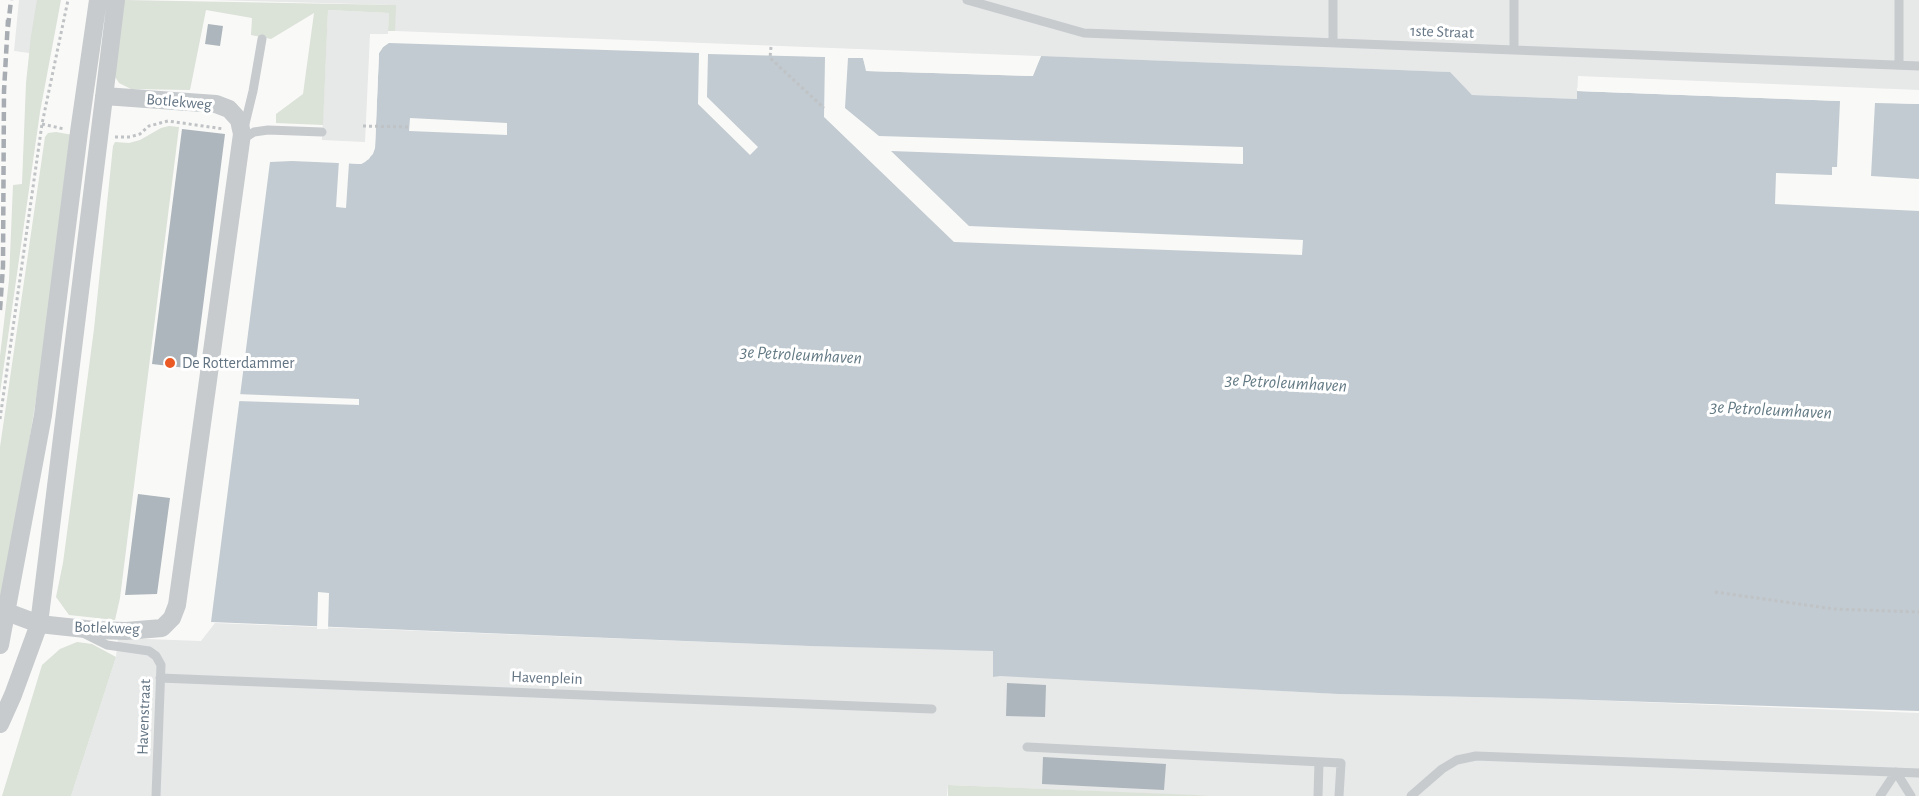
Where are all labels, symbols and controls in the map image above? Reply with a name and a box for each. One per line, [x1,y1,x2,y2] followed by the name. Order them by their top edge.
[1410,21,1474,43] street label: 1ste Straat
[145,90,213,114] street label: Botlekweg
[740,341,862,369] water label: 3e Petroleumhaven
[182,353,295,373] place label: De Rotterdammer
[163,356,177,370] marker: De Rotterdammer
[1225,369,1347,397] water label: 3e Petroleumhaven
[1710,396,1832,424] water label: 3e Petroleumhaven
[74,617,140,639] street label: Botlekweg
[511,667,583,689] street label: Havenplein
[133,679,155,755] street label: Havenstraat

